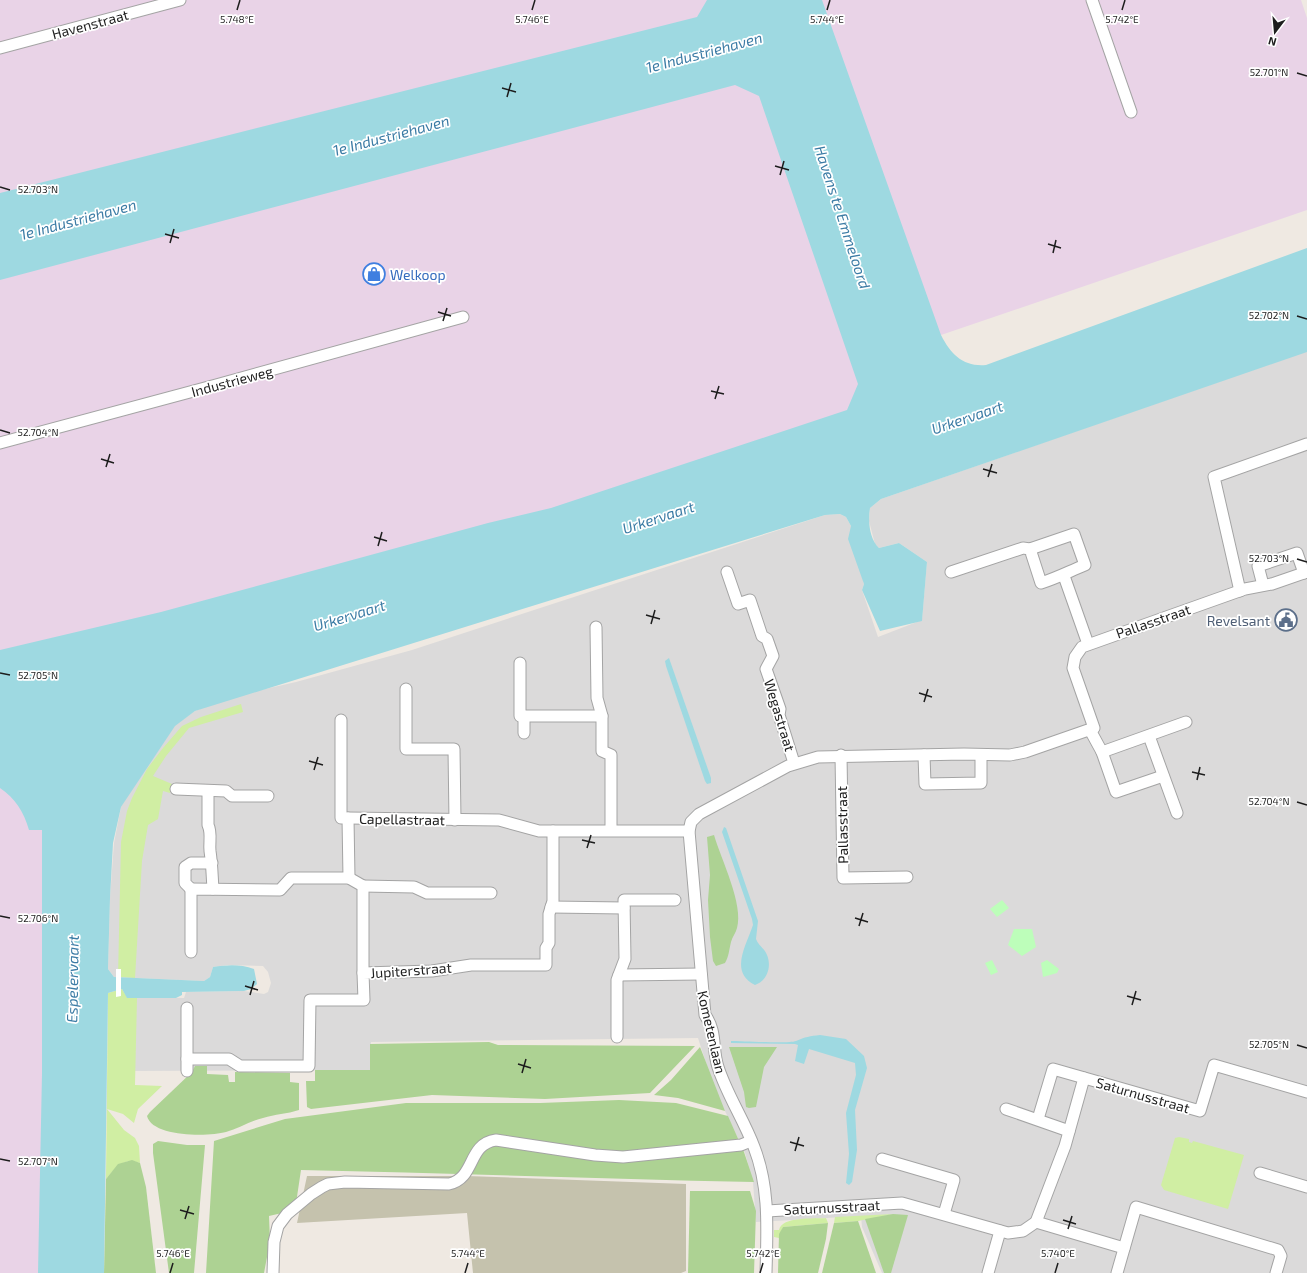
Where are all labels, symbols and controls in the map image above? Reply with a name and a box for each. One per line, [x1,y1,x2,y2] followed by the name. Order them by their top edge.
[50,6,130,42] street label: Havenstraat
[1255,12,1295,52] north arrow
[220,13,254,25] text: 5.748°E
[515,13,549,25] text: 5.746°E
[810,13,844,25] text: 5.744°E
[1105,13,1139,25] text: 5.742°E
[644,28,764,76] water label: 1e Industriehaven
[1266,35,1278,49] text: N
[1250,66,1288,78] text: 52.701°N
[331,111,451,159] water label: 1e Industriehaven
[811,143,875,291] water label: Havens te Emmeloord
[18,183,58,195] text: 52.703°N
[18,195,138,243] water label: 1e Industriehaven
[361,261,387,287] shop icon: Welkoop
[390,266,446,283] place label: Welkoop
[1249,309,1289,321] text: 52.702°N
[189,362,275,400] street label: Industrieweg
[929,396,1005,438] water label: Urkervaart
[18,426,58,438] text: 52.704°N
[620,497,697,537] water label: Urkervaart
[1249,552,1289,564] text: 52.703°N
[311,595,388,634] water label: Urkervaart
[1113,600,1193,642] street label: Pallasstraat
[1273,607,1299,633] public building icon: Revelsant
[1207,612,1270,629] place label: Revelsant
[18,669,58,681] text: 52.705°N
[761,677,799,753] street label: Wegastraat
[833,786,851,864] street label: Pallasstraat
[1249,795,1289,807] text: 52.704°N
[359,810,445,828] street label: Capellastraat
[18,912,58,924] text: 52.706°N
[62,935,82,1023] water label: Espelervaart
[370,959,452,981] street label: Jupiterstraat
[694,989,730,1075] street label: Kometenlaan
[1249,1038,1289,1050] text: 52.705°N
[1094,1074,1192,1116] street label: Saturnusstraat
[18,1155,58,1167] text: 52.707°N
[783,1196,881,1218] street label: Saturnusstraat
[156,1247,190,1259] text: 5.746°E
[451,1247,485,1259] text: 5.744°E
[746,1247,780,1259] text: 5.742°E
[1041,1247,1075,1259] text: 5.740°E

